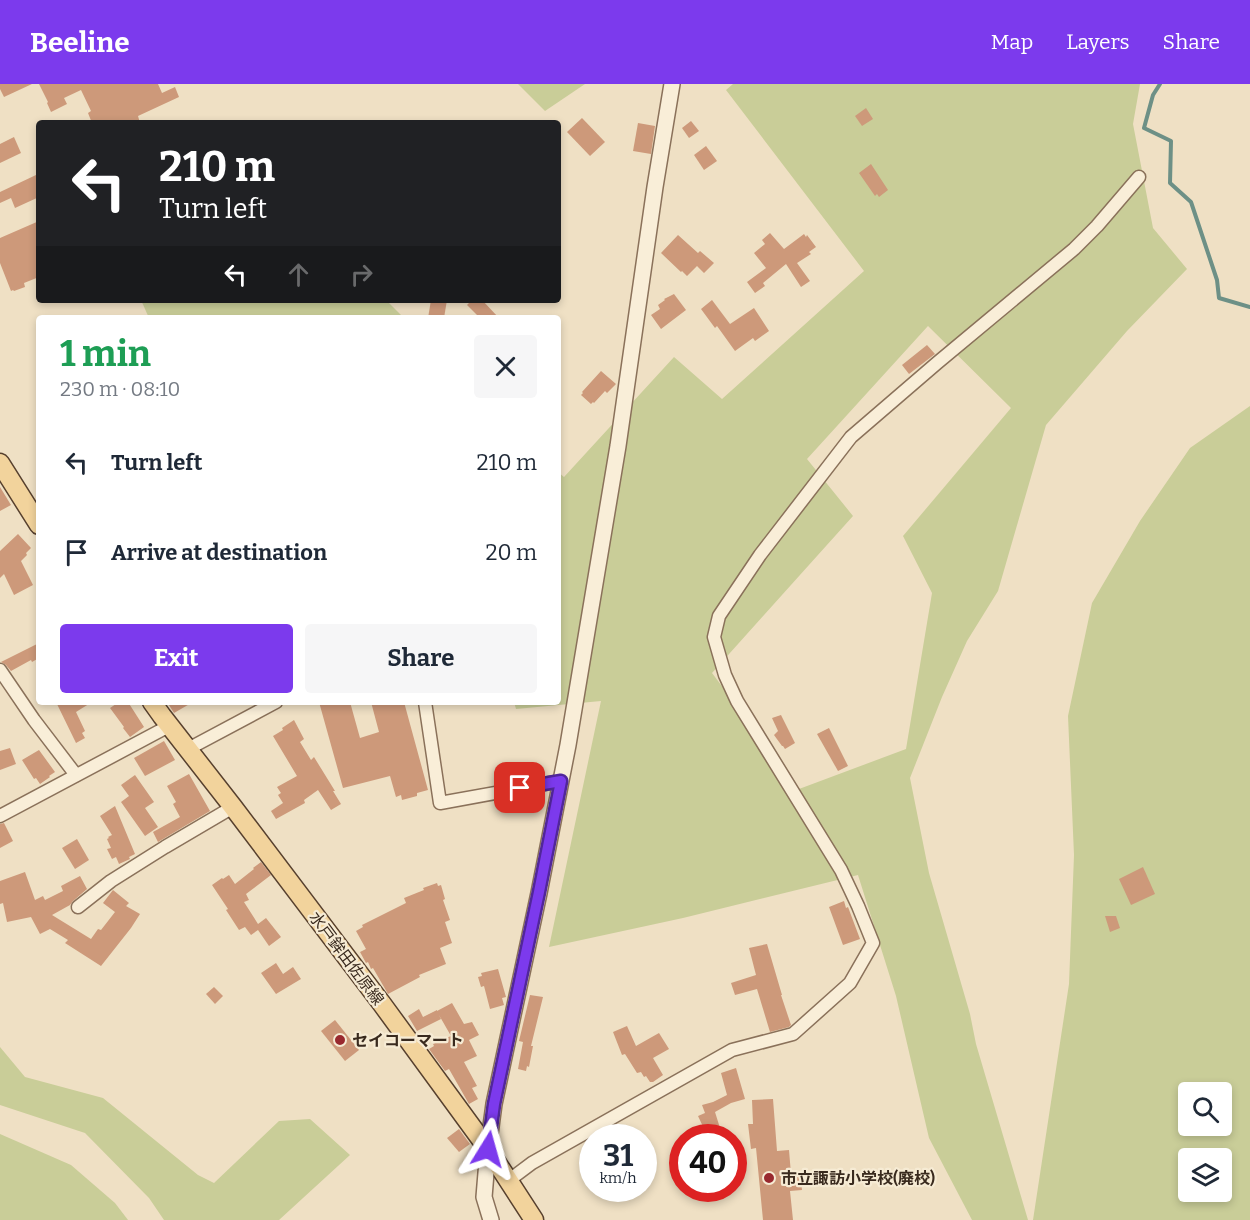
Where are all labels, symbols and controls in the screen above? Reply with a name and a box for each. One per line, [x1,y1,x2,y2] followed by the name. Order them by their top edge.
[30,26,130,59] text: Beeline
[991,29,1033,55] text: Map
[1066,29,1130,55] text: Layers
[1163,29,1220,55] text: Share
[159,142,275,192] text: 210 m
[60,144,138,222] icon: left
[159,193,267,225] text: Turn left
[219,258,252,291] icon: left
[282,258,315,291] icon: ahead
[345,258,378,291] icon: right
[60,332,151,376] text: 1 min
[474,335,537,398] button: close
[60,377,180,401] text: 230 m · 08:10
[60,446,93,479] icon: left
[111,449,203,476] text: Turn left
[477,449,537,476] text: 210 m
[60,536,93,569] icon: arrive
[111,539,327,566] text: Arrive at destination
[486,539,537,566] text: 20 m
[60,624,293,693] button: Exit
[305,624,537,693] button: Share
[494,762,545,813] pin
[503,771,536,804] icon: arrive
[305,908,388,1009] street label: 水戸鉾田佐原線
[352,1031,464,1050] place label: セイコーマート
[333,1033,347,1047] marker: セイコーマート
[1178,1082,1232,1202] map controls
[1178,1082,1232,1136] button: search
[456,1117,520,1181] position arrow
[669,1124,747,1202] speed limit sign: 40
[603,1138,633,1174] text: 31
[1178,1148,1232,1202] button: layers
[599,1169,637,1187] text: km/h
[781,1169,935,1188] place label: 市立諏訪小学校(廃校)
[762,1171,776,1185] marker: 市立諏訪小学校(廃校)

